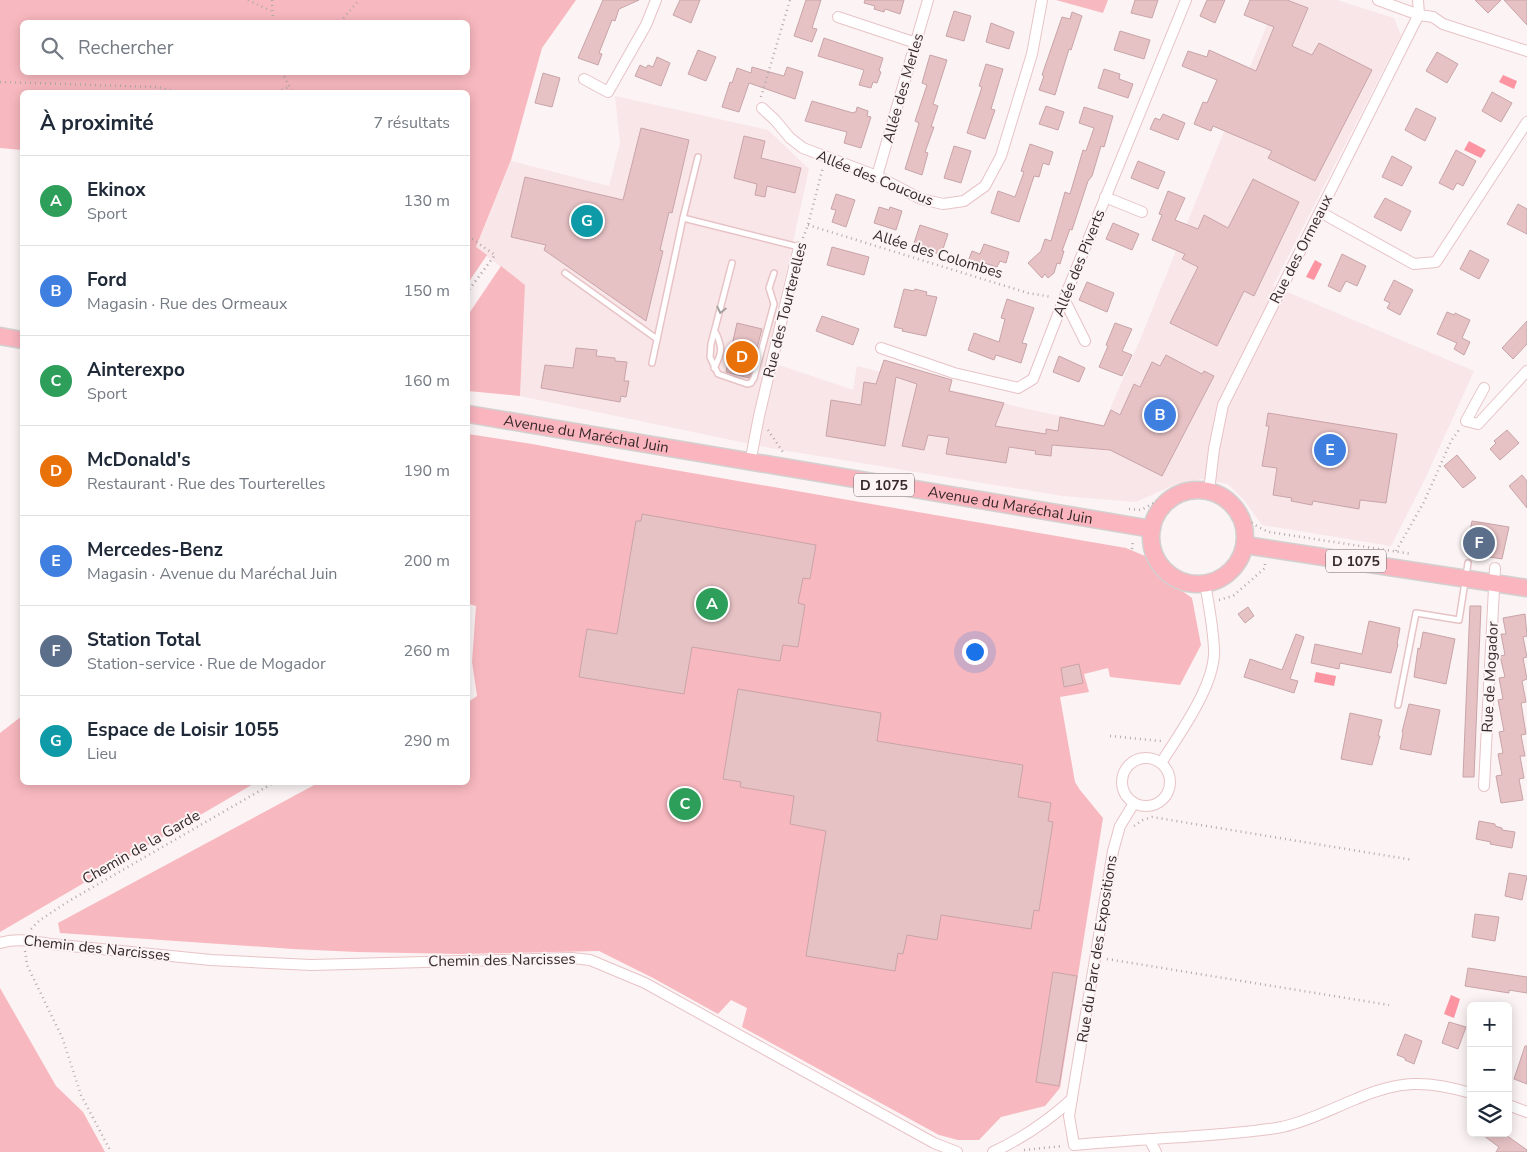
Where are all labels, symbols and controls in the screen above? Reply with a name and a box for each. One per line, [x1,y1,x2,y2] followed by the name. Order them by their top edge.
[20,20,470,75] search box
[878,31,928,145] street label: Allée des Merles
[38,34,66,62] icon: search
[78,35,173,61] text: Rechercher
[40,109,154,137] text: À proximité
[374,112,450,134] text: 7 résultats
[814,145,936,211] street label: Allée des Coucous
[87,177,146,203] text: Ekinox
[50,190,62,212] text: A
[403,190,450,212] text: 130 m
[1265,191,1337,307] street label: Rue des Ormeaux
[571,202,603,240] pin: G
[87,203,127,225] text: Sport
[1048,206,1110,320] street label: Allée des Piverts
[871,225,1005,283] street label: Allée des Colombes
[758,240,812,380] street label: Rue des Tourterelles
[87,267,127,293] text: Ford
[50,280,62,302] text: B
[403,280,450,302] text: 150 m
[87,293,287,315] text: Magasin · Rue des Ormeaux
[716,306,727,315] one-way arrow
[726,338,758,376] pin: D
[87,357,185,383] text: Ainterexpo
[51,370,61,392] text: C
[403,370,450,392] text: 160 m
[87,383,127,405] text: Sport
[1144,396,1176,434] pin: B
[502,410,670,458] street label: Avenue du Maréchal Juin
[1314,431,1346,469] pin: E
[87,447,191,473] text: McDonald's
[50,460,62,482] text: D
[403,460,450,482] text: 190 m
[87,473,326,495] text: Restaurant · Rue des Tourterelles
[854,474,914,496] road number: D 1075
[926,481,1094,529] street label: Avenue du Maréchal Juin
[1463,524,1495,562] pin: F
[87,537,223,563] text: Mercedes-Benz
[51,550,61,572] text: E
[403,550,450,572] text: 200 m
[1326,550,1386,572] road number: D 1075
[87,563,337,585] text: Magasin · Avenue du Maréchal Juin
[696,585,728,623] pin: A
[1477,620,1503,733] street label: Rue de Mogador
[87,627,201,653] text: Station Total
[962,639,988,665] your location
[52,640,61,662] text: F
[403,640,450,662] text: 260 m
[87,653,326,675] text: Station-service · Rue de Mogador
[87,717,279,743] text: Espace de Loisir 1055
[50,730,62,752] text: G
[403,730,450,752] text: 290 m
[87,743,117,765] text: Lieu
[669,785,701,823] pin: C
[78,805,204,889] street label: Chemin de la Garde
[1072,854,1122,1044] street label: Rue du Parc des Expositions
[23,930,171,966] street label: Chemin des Narcisses
[428,949,576,971] street label: Chemin des Narcisses
[1467,1002,1512,1137] map controls
[1467,1002,1512,1047] button: +
[1467,1047,1512,1092] button: −
[1467,1092,1512,1137] button: layers

